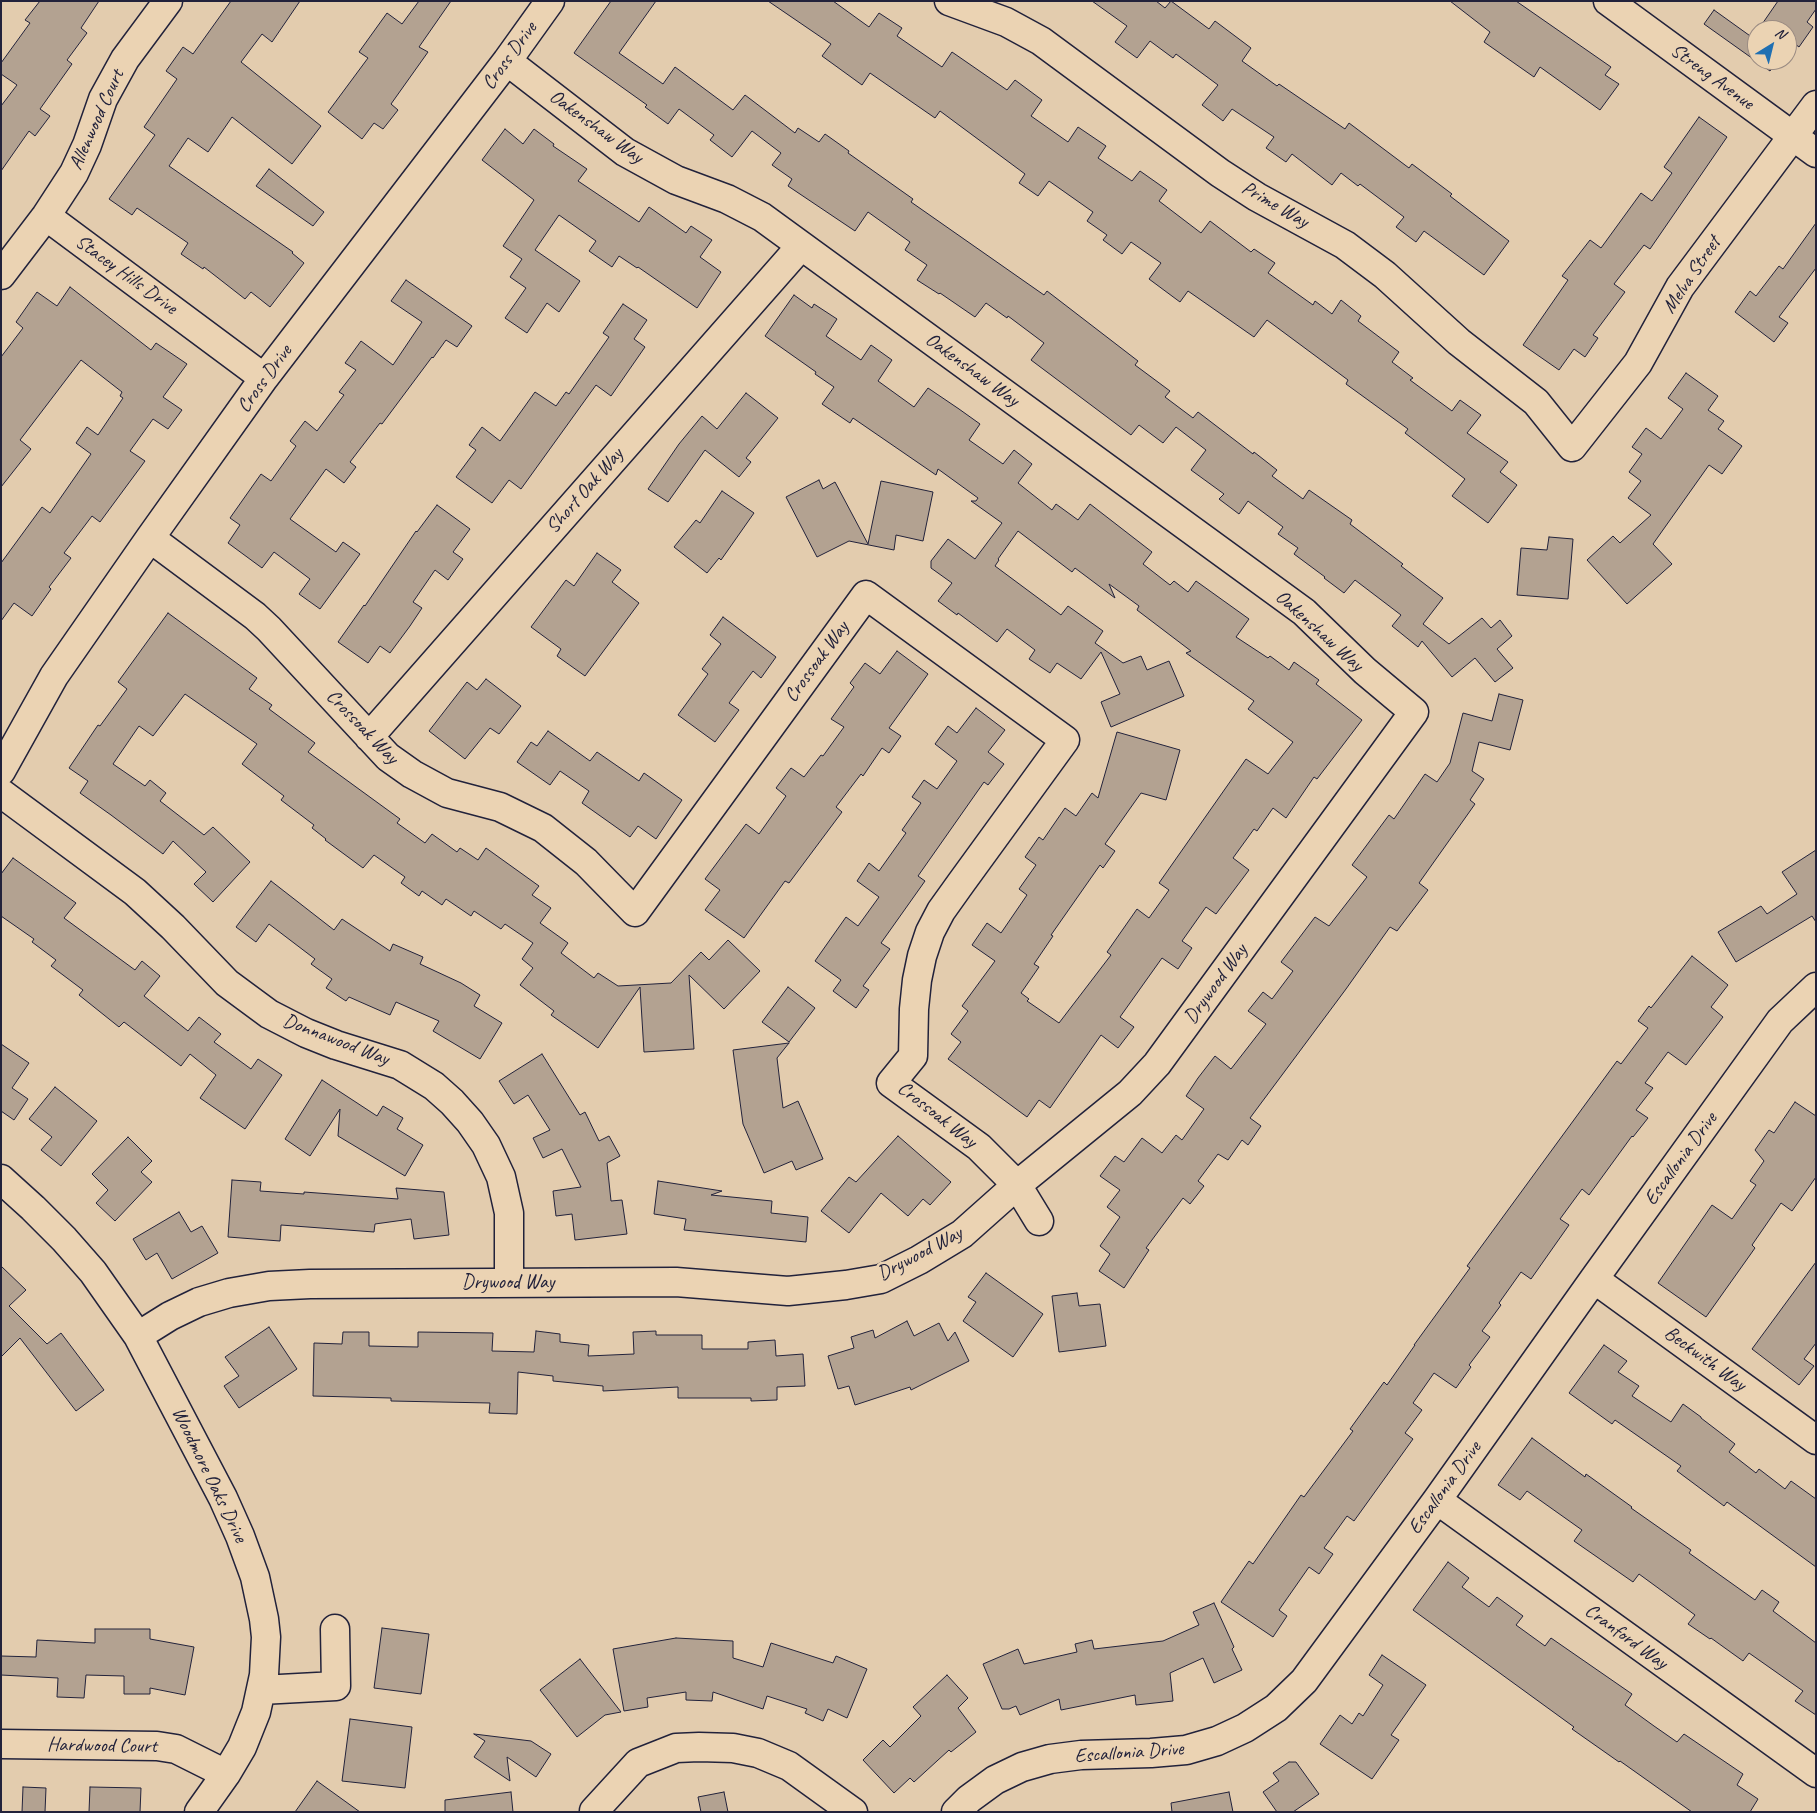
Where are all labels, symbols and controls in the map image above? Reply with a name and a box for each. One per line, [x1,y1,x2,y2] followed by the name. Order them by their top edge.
[477,17,543,95] street label: Cross Drive
[1747,20,1797,70] north arrow
[1772,24,1789,43] text: N
[1666,39,1758,115] street label: Streng Avenue
[64,66,130,174] street label: Allenwood Court
[544,85,648,169] street label: Oakenshaw Way
[1237,176,1313,234] street label: Prime Way
[70,230,182,320] street label: Stacey Hills Drive
[1658,232,1726,318] street label: Melva Street
[920,328,1024,412] street label: Oakenshaw Way
[232,340,298,418] street label: Cross Drive
[541,443,629,539] street label: Short Oak Way
[1270,585,1368,677] street label: Oakenshaw Way
[780,617,854,707] street label: Crossoak Way
[321,685,403,769] street label: Crossoak Way
[1179,940,1253,1028] street label: Drywood Way
[280,1009,392,1071] street label: Donnawood Way
[892,1077,982,1153] street label: Crossoak Way
[1639,1108,1723,1210] street label: Escallonia Drive
[874,1222,966,1286] street label: Drywood Way
[462,1271,554,1295] street label: Drywood Way
[1659,1321,1751,1397] street label: Beckwith Way
[166,1403,252,1547] street label: Woodmore Oaks Drive
[1403,1437,1487,1539] street label: Escallonia Drive
[1580,1599,1672,1675] street label: Cranford Way
[47,1733,157,1759] street label: Hardwood Court
[1074,1737,1184,1769] street label: Escallonia Drive

